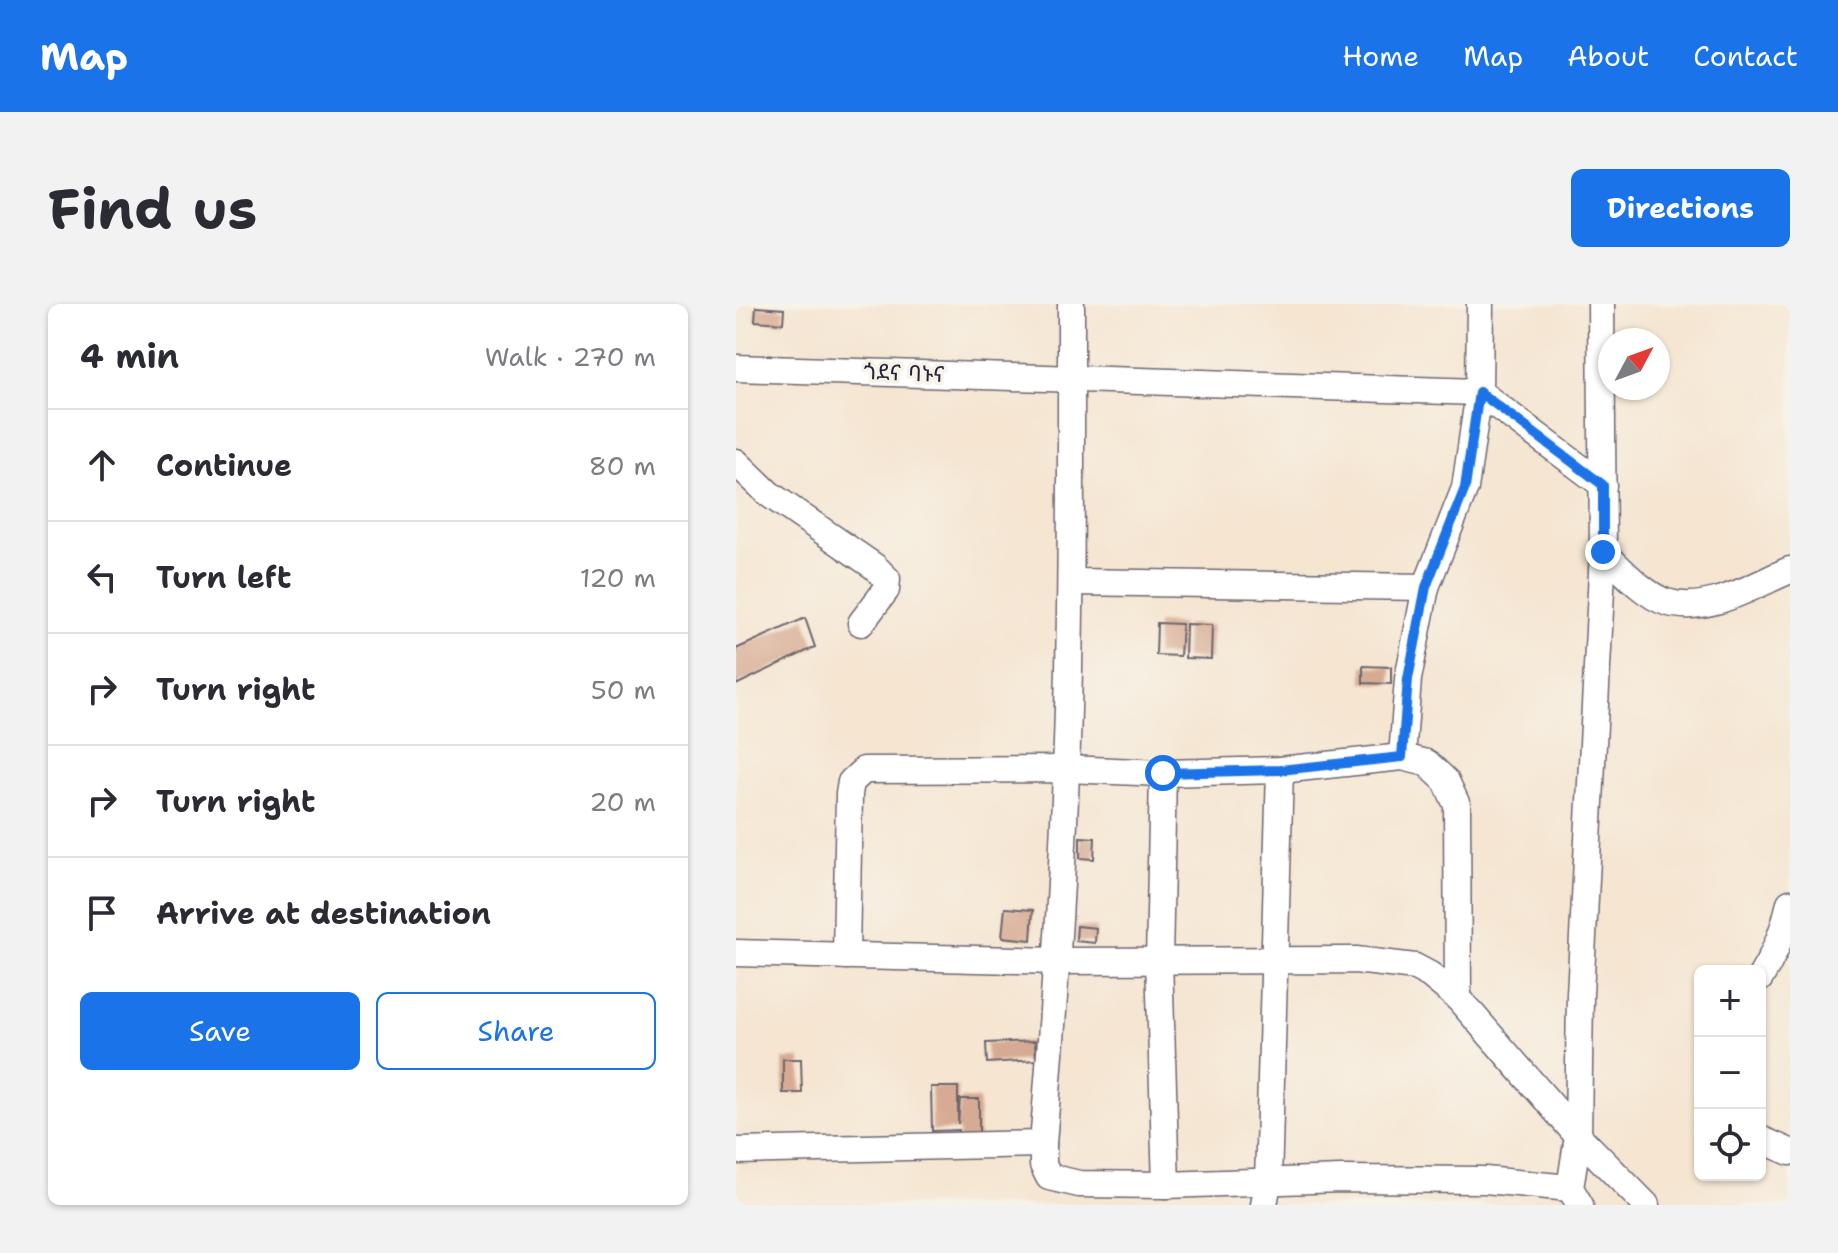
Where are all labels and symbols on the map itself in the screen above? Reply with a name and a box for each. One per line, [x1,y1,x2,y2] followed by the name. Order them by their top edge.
[1598,328,1670,400] north arrow
[863,357,945,389] street label: ጎደና ባኑና
[1585,534,1621,570] route end
[1145,755,1181,791] route start

